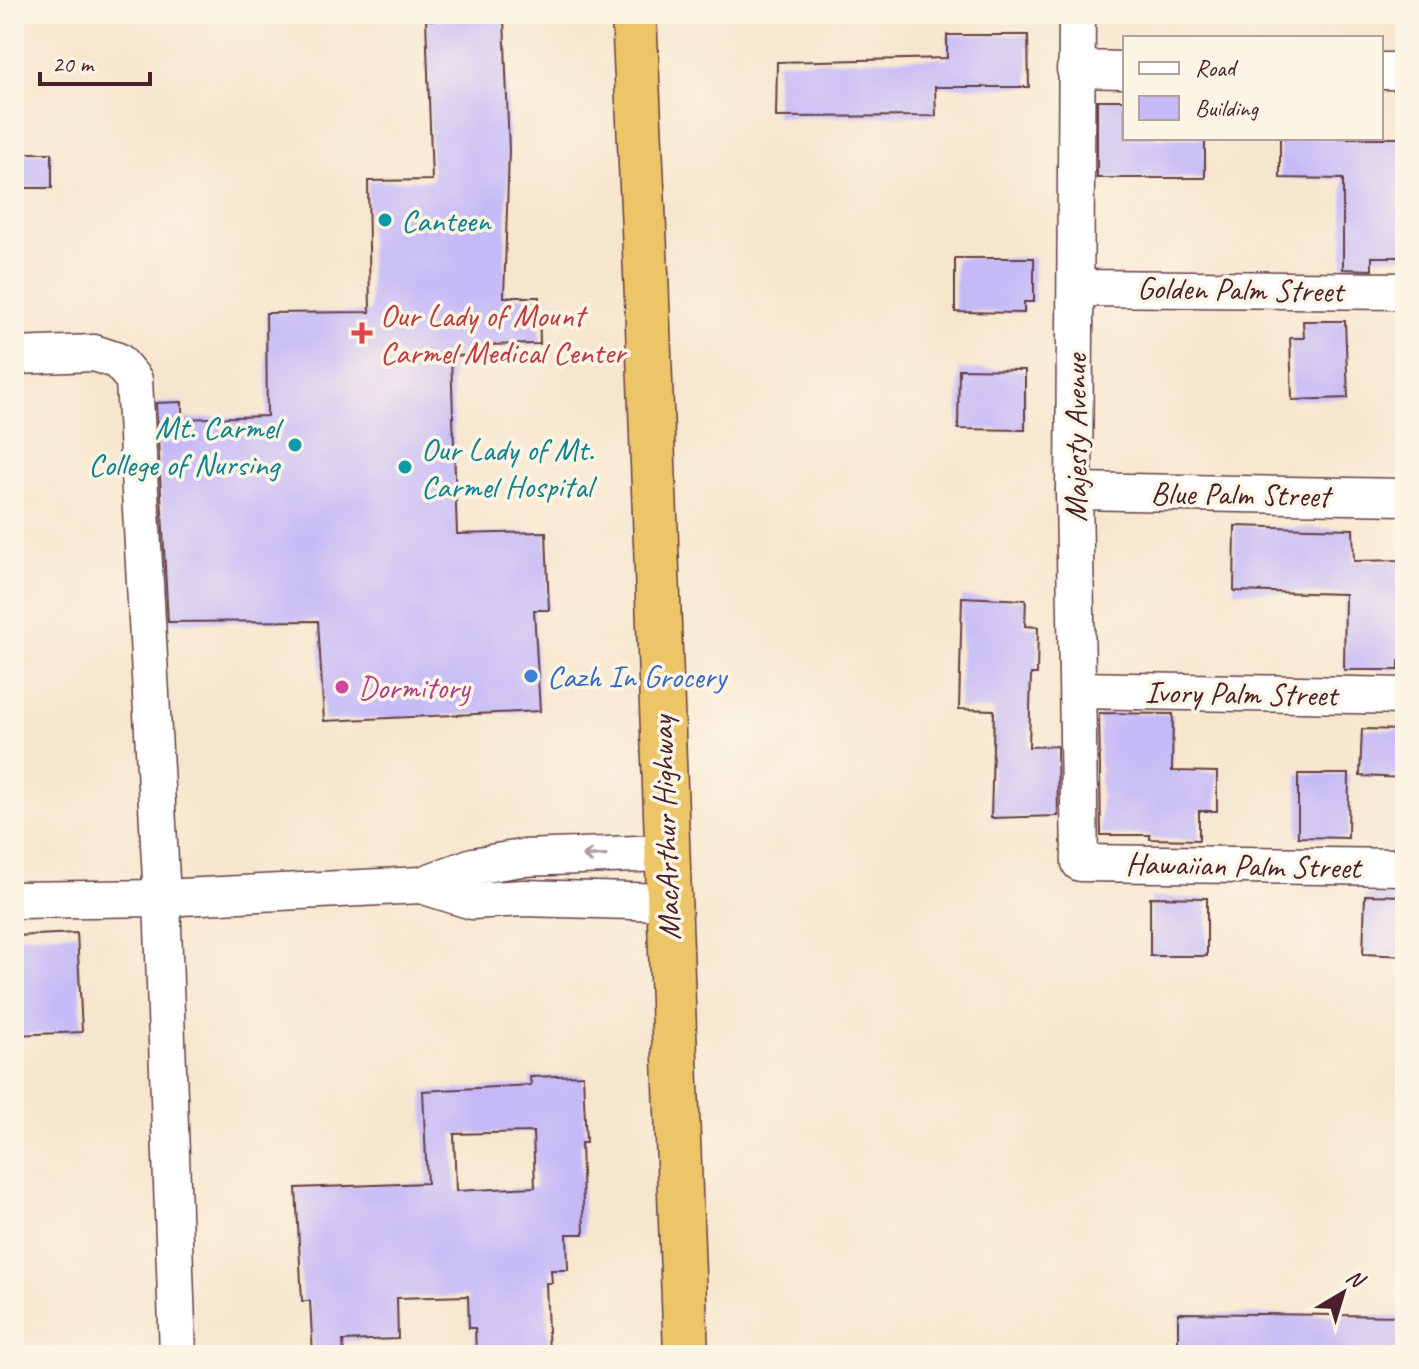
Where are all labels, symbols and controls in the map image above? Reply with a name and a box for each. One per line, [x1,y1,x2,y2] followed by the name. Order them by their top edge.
[40,36,150,86] scale bar
[1123,36,1383,140] legend
[52,49,95,79] text: 20 m
[1195,53,1239,83] text: Road
[1195,93,1260,123] text: Building
[401,200,492,241] place label: Canteen
[376,211,394,229] marker: Canteen
[1137,267,1347,312] street label: Golden Palm Street
[380,295,628,373] place label: Our Lady of Mount Carmel Medical Center
[351,322,373,344] marker: Our Lady of Mount Carmel Medical Center
[1055,351,1096,522] street label: Majesty Avenue
[88,407,285,485] place label: Mt. Carmel College of Nursing
[421,429,597,507] place label: Our Lady of Mt. Carmel Hospital
[286,436,304,454] marker: Mt. Carmel College of Nursing
[396,458,414,476] marker: Our Lady of Mt. Carmel Hospital
[1150,472,1334,517] street label: Blue Palm Street
[547,656,729,697] place label: Cazh In Grocery
[358,667,472,708] place label: Dormitory
[522,667,540,685] marker: Cazh In Grocery
[1145,671,1341,716] street label: Ivory Palm Street
[333,678,351,696] marker: Dormitory
[641,712,690,941] street label: MacArthur Highway
[1125,843,1364,888] street label: Hawaiian Palm Street
[581,848,608,863] one-way arrow
[1303,1253,1383,1333] north arrow
[1341,1263,1371,1295] text: N

